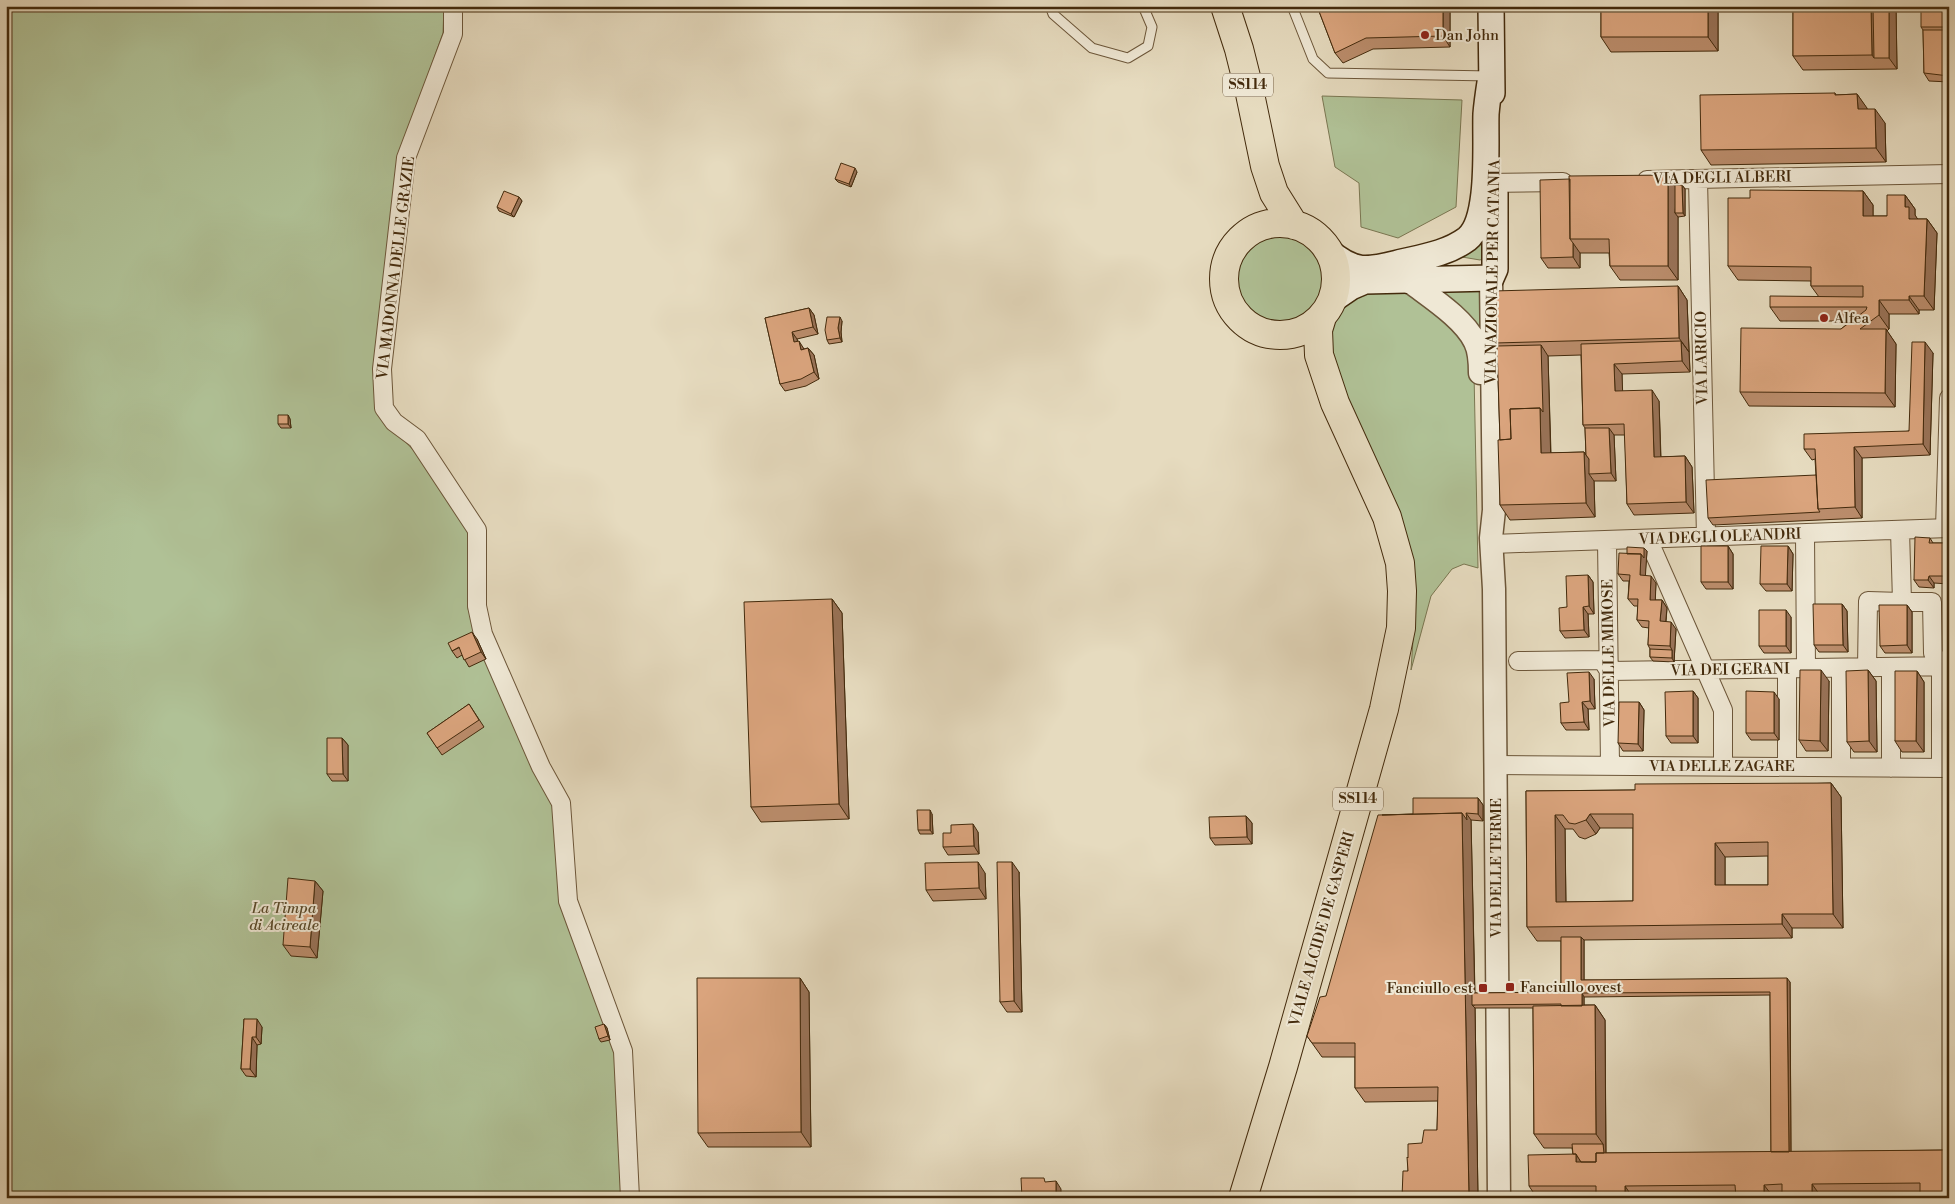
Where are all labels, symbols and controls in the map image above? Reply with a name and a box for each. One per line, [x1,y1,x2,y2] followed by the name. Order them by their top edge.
[1435,26,1499,45] place label: Dan John
[1419,29,1431,41] marker: Dan John
[1223,74,1273,96] road number: SS114
[373,155,419,382] street label: VIA MADONNA DELLE GRAZIE
[1482,159,1504,386] street label: VIA NAZIONALE PER CATANIA
[1651,167,1792,189] street label: VIA DEGLI ALBERI
[1833,309,1869,328] place label: Alfea
[1692,310,1712,406] street label: VIA LARICIO
[1818,312,1830,324] marker: Alfea
[1637,525,1802,549] street label: VIA DEGLI OLEANDRI
[1598,579,1620,728] street label: VIA DELLE MIMOSE
[1669,659,1790,681] street label: VIA DEI GERANI
[1648,757,1795,776] street label: VIA DELLE ZAGARE
[1333,788,1383,811] road number: SS114
[1487,798,1506,939] street label: VIA DELLE TERME
[1285,829,1359,1030] street label: VIALE ALCIDE DE GASPERI
[249,899,319,935] park label: La Timpa di Acireale
[1520,978,1623,997] place label: Fanciullo ovest
[1387,979,1474,998] place label: Fanciullo est
[1504,981,1516,993] marker: Fanciullo ovest
[1477,982,1489,994] marker: Fanciullo est

